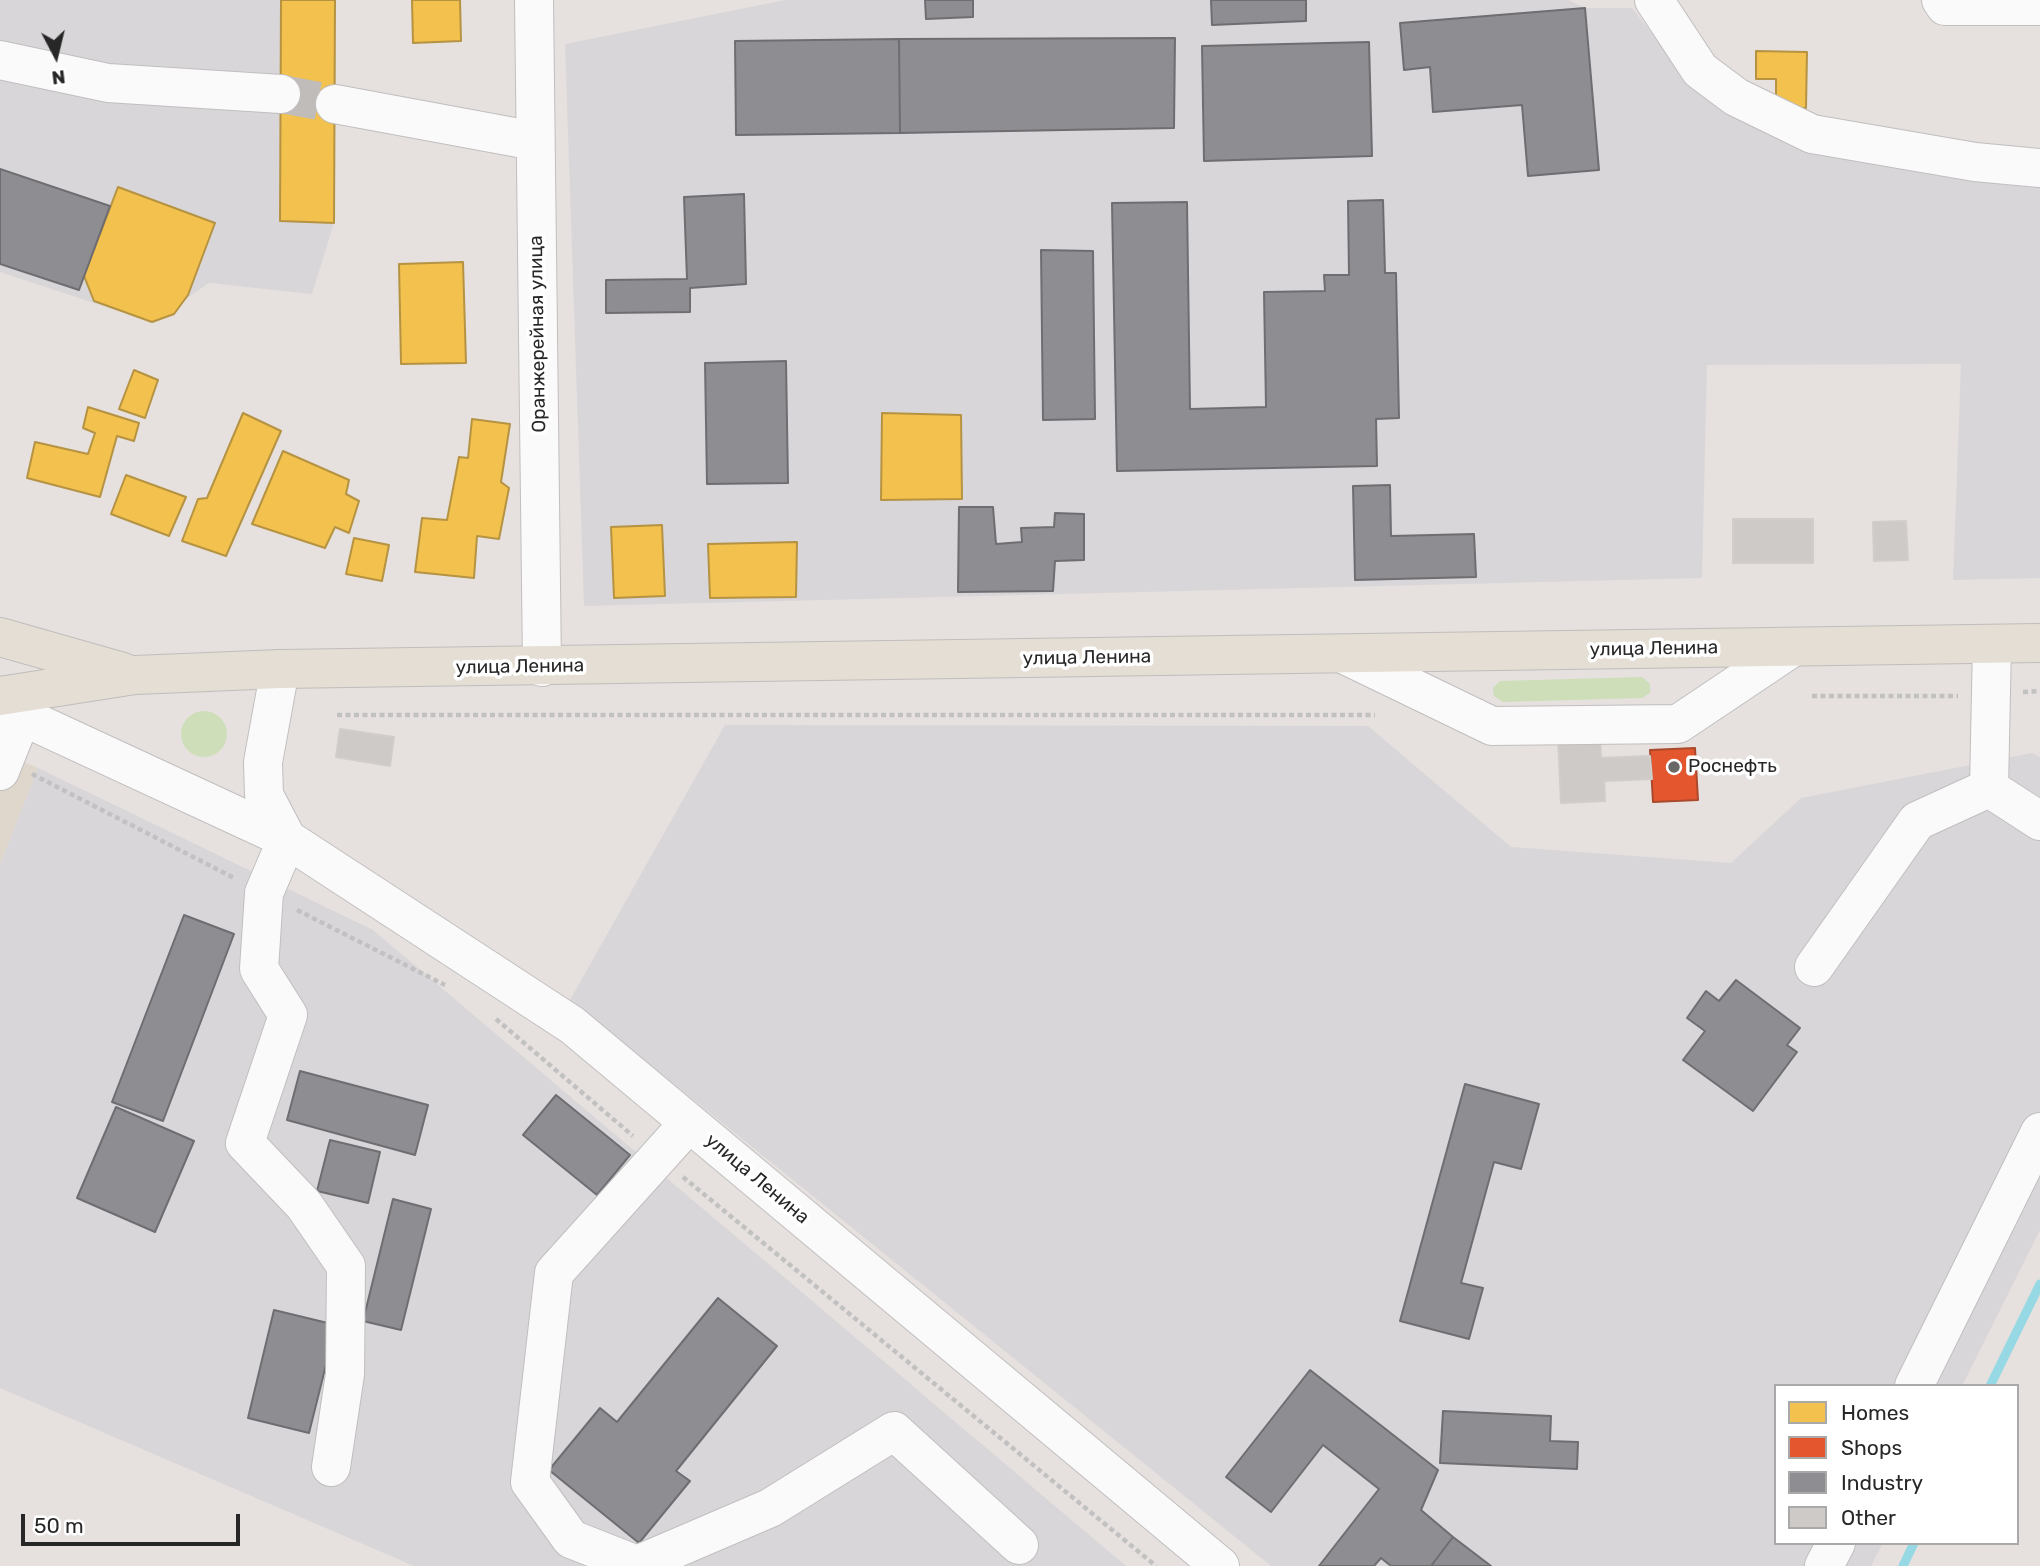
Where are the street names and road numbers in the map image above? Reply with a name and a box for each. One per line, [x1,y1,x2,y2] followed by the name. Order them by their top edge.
[525,235,551,433] street label: Оранжерейная улица
[1590,636,1718,662] street label: улица Ленина
[1023,645,1151,671] street label: улица Ленина
[456,654,584,680] street label: улица Ленина
[700,1129,814,1229] street label: улица Ленина

